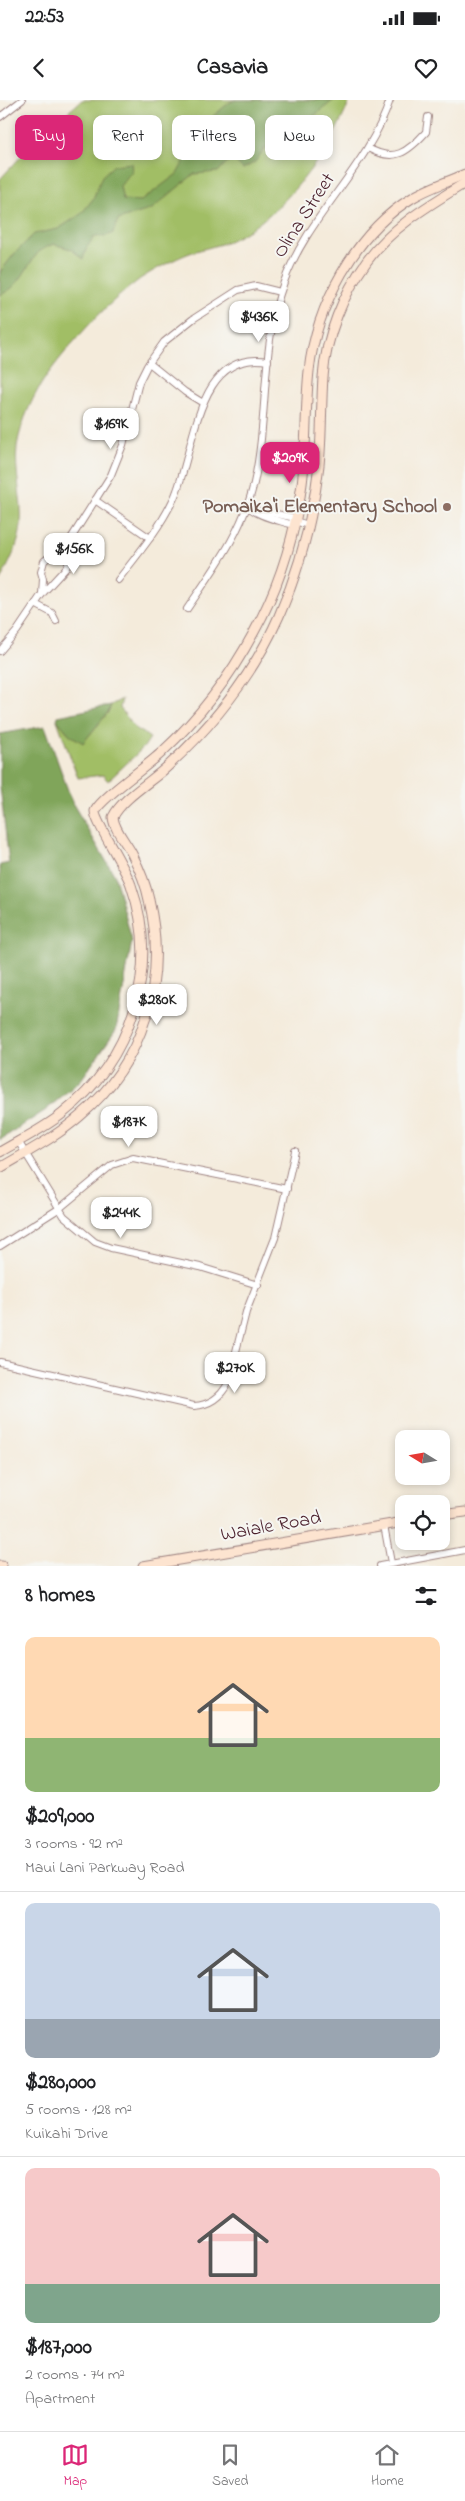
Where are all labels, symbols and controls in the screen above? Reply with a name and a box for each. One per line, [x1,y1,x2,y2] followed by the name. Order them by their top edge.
[25,4,64,31] text: 22:53
[197,52,268,84] text: Casavia
[25,54,53,82] icon: back
[412,54,440,82] icon: heart
[15,115,83,160] chip: Buy
[93,115,162,160] chip: Rent
[172,115,255,160] chip: Filters
[265,115,333,160] chip: New
[267,168,343,264] street label: Olina Street
[224,300,294,343] pin: $436K
[240,305,278,329] text: $436K
[76,408,146,450] pin: $169K
[94,412,128,436] text: $169K
[255,442,325,484] pin: $209K
[271,446,309,470] text: $209K
[203,493,437,523] place label: Pomaika'i Elementary School
[441,501,453,513] marker: Pomaika'i Elementary School
[39,532,109,575] pin: $156K
[55,537,93,561] text: $156K
[122,984,192,1026] pin: $280K
[138,988,176,1012] text: $280K
[94,1106,164,1148] pin: $187K
[111,1110,147,1134] text: $187K
[86,1196,156,1239] pin: $244K
[102,1201,140,1225] text: $244K
[200,1352,270,1394] pin: $270K
[216,1356,254,1380] text: $270K
[395,1430,450,1485] north arrow
[395,1430,450,1550] map controls
[395,1495,450,1550] button: locate
[218,1504,324,1550] street label: Waiale Road
[25,1581,95,1611] text: 8 homes
[412,1582,440,1610] icon: filters
[188,1670,278,1760] icon: home
[25,1802,94,1832] text: $209,000
[25,1832,123,1856] text: 3 rooms · 92 m²
[25,1856,184,1880] text: Maui Lani Parkway Road
[188,1935,278,2025] icon: home
[25,2068,96,2098] text: $280,000
[25,2098,132,2122] text: 5 rooms · 128 m²
[25,2122,108,2146] text: Kuikahi Drive
[188,2200,278,2290] icon: home
[25,2333,92,2363] text: $187,000
[25,2363,125,2387] text: 2 rooms · 74 m²
[25,2387,95,2411] text: Apartment
[61,2441,89,2492] tab: Map
[212,2441,248,2492] tab: Saved
[371,2441,404,2492] tab: Home

